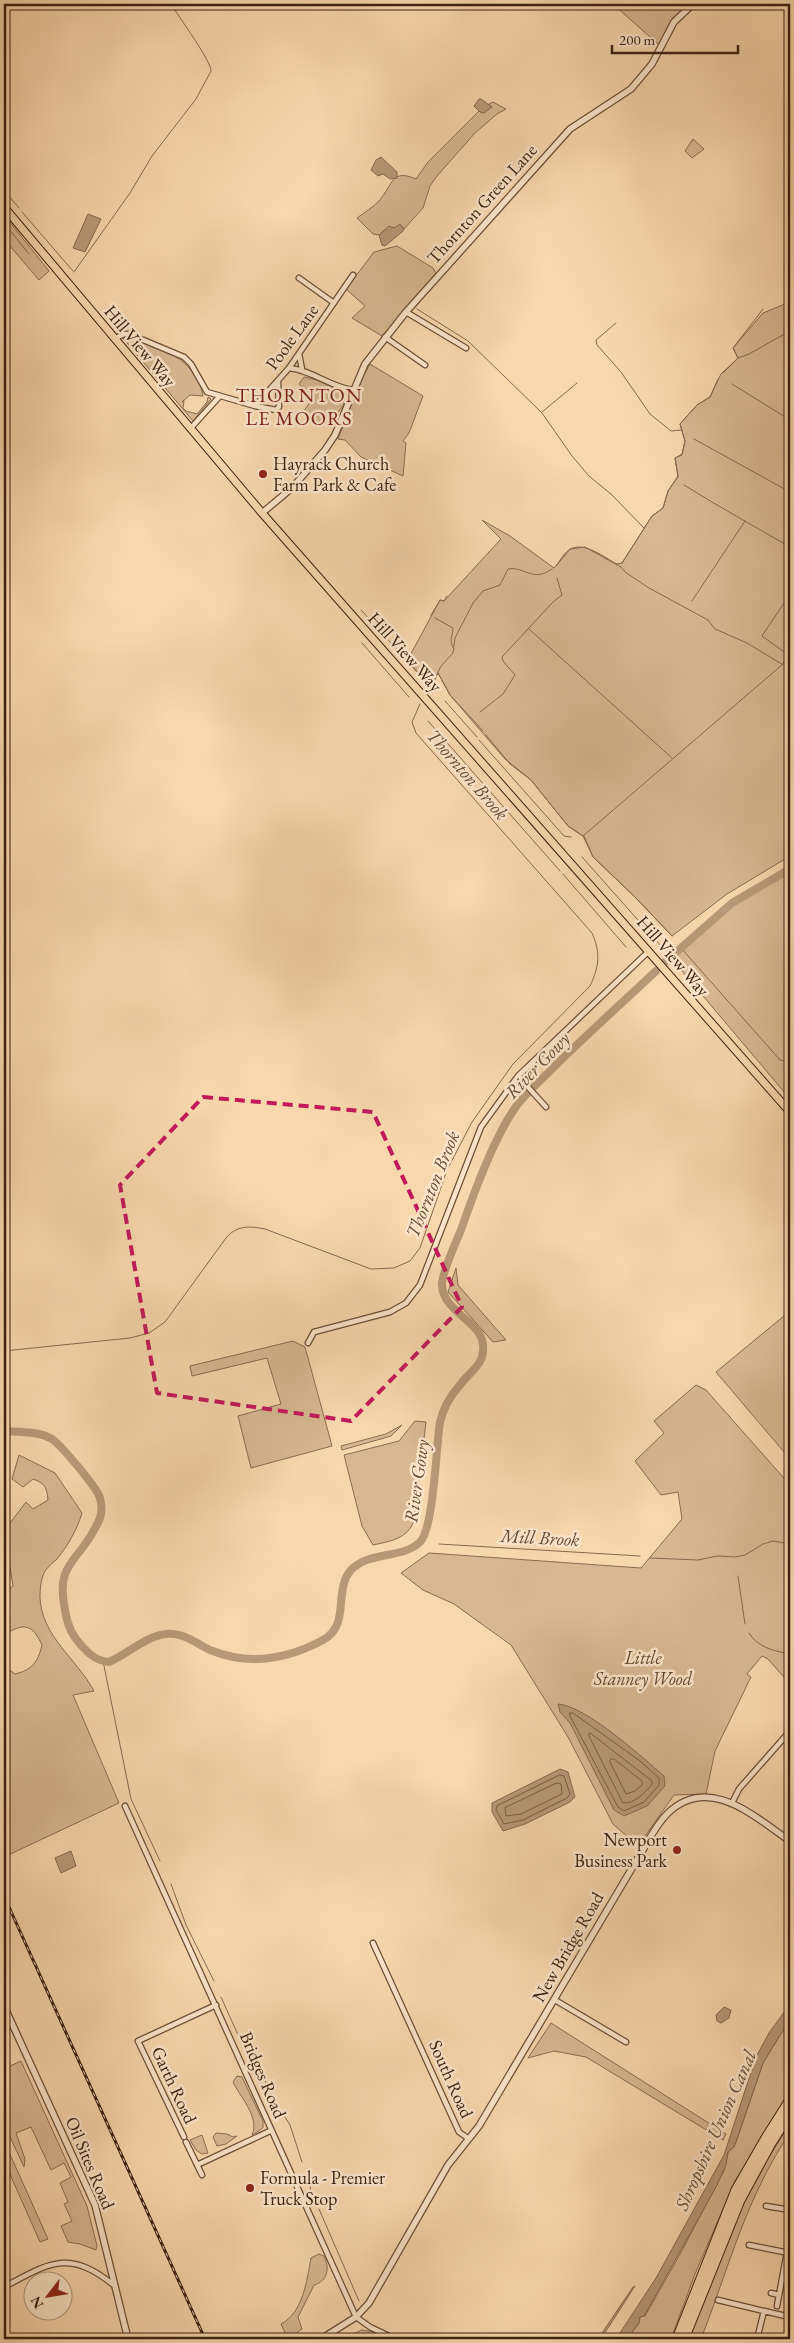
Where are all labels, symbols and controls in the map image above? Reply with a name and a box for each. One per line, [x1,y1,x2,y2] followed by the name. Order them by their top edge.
[612,22,738,54] scale bar
[619,30,656,49] text: 200 m
[422,139,542,268] street label: Thornton Green Lane
[260,299,323,374] street label: Poole Lane
[99,300,181,391] street label: Hill View Way
[235,382,363,431] district label: THORNTON LE MOORS
[273,452,396,496] place label: Hayrack Church Farm Park & Cafe
[257,468,269,480] marker: Hayrack Church Farm Park & Cafe
[363,607,447,697] street label: Hill View Way
[421,724,514,825] water label: Thornton Brook
[632,910,715,1001] street label: Hill View Way
[499,1026,576,1104] water label: River Gowy
[400,1127,465,1241] water label: Thornton Brook
[398,1438,435,1524] water label: River Gowy
[499,1523,580,1552] water label: Mill Brook
[593,1646,693,1691] park label: Little Stanney Wood
[574,1828,668,1872] place label: Newport Business Park
[671,1844,683,1856] marker: Newport Business Park
[527,1887,609,2006] street label: New Bridge Road
[235,2028,292,2122] street label: Bridges Road
[424,2036,479,2122] street label: South Road
[147,2043,203,2128] street label: Garth Road
[668,2046,762,2215] water label: Shropshire Union Canal
[61,2113,121,2213] street label: Oil Sites Road
[260,2166,385,2210] place label: Formula - Premier Truck Stop
[244,2182,256,2194] marker: Formula - Premier Truck Stop
[22,2270,72,2320] north arrow
[26,2293,47,2312] text: N

